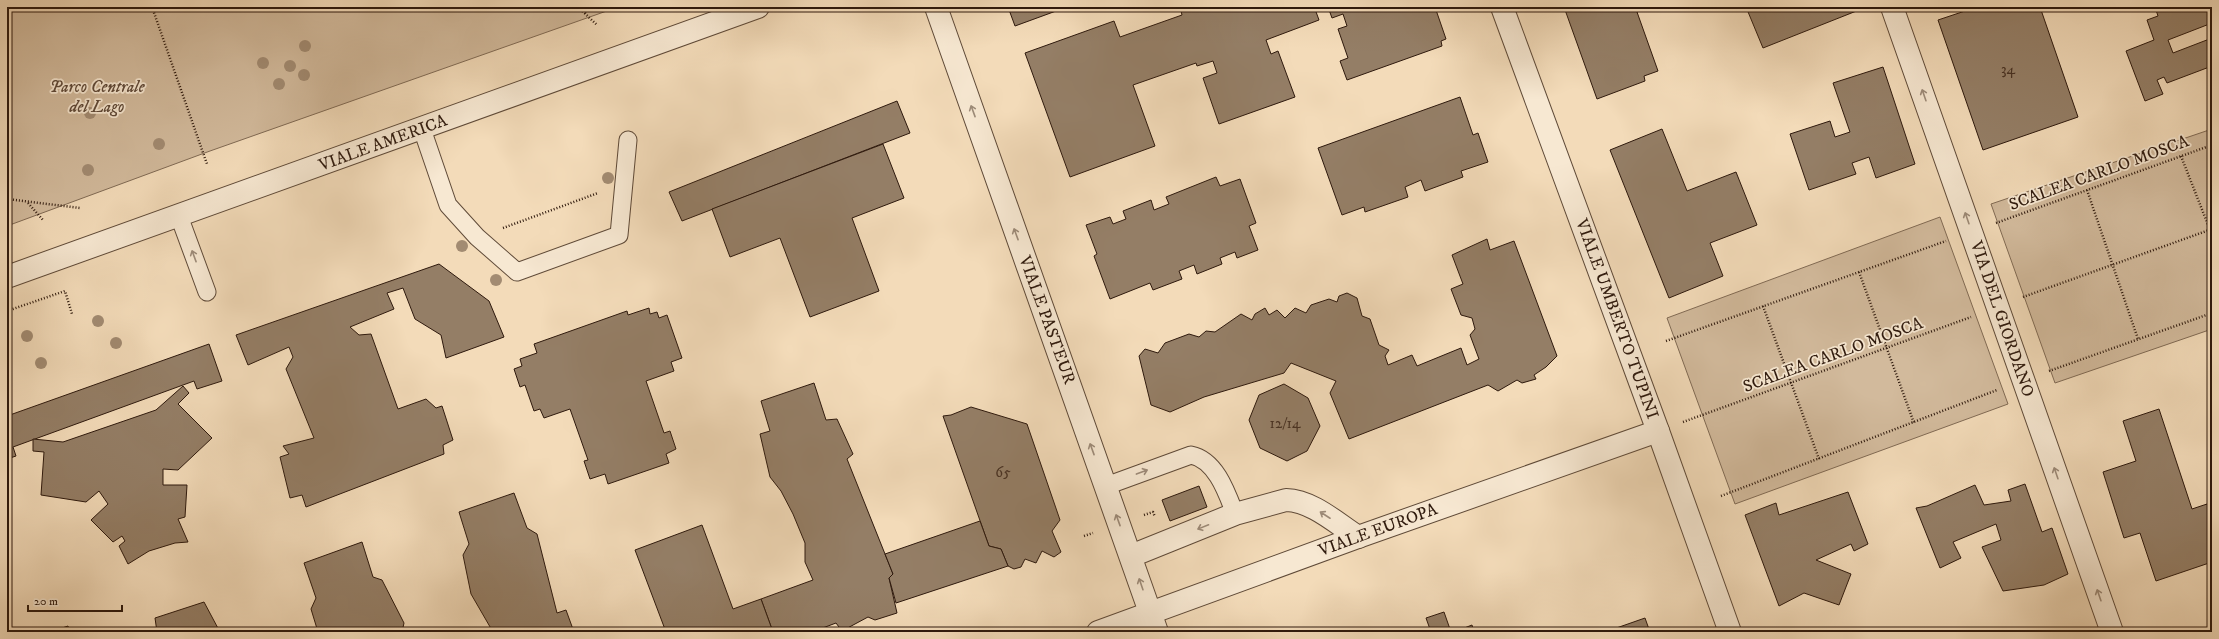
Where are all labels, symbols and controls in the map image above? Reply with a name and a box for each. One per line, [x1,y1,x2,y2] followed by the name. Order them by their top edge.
[2001,60,2015,79] house number: 34
[49,76,146,118] park label: Parco Centrale del Lago
[1920,89,1927,102] one-way arrow
[968,106,976,118] one-way arrow
[315,109,450,177] street label: VIALE AMERICA
[2006,130,2192,216] street label: SCALEA CARLO MOSCA
[1962,212,1970,224] one-way arrow
[1570,215,1664,422] street label: VIALE UMBERTO TUPINI
[1012,228,1019,241] one-way arrow
[1965,237,2039,400] street label: VIA DEL GIORDANO
[190,249,197,262] one-way arrow
[1013,252,1081,388] street label: VIALE PASTEUR
[1740,312,1926,398] street label: SCALEA CARLO MOSCA
[1269,414,1301,433] house number: 12/14
[1088,443,1096,455] one-way arrow
[995,463,1011,482] house number: 65
[2052,466,2059,479] one-way arrow
[1136,468,1148,476] one-way arrow
[1315,498,1441,562] street label: VIALE EUROPA
[1319,511,1331,519] one-way arrow
[1114,515,1122,527] one-way arrow
[1198,524,1210,532] one-way arrow
[1137,578,1144,591] one-way arrow
[28,587,122,613] scale bar
[2095,589,2102,602] one-way arrow
[34,594,58,609] text: 20 m

